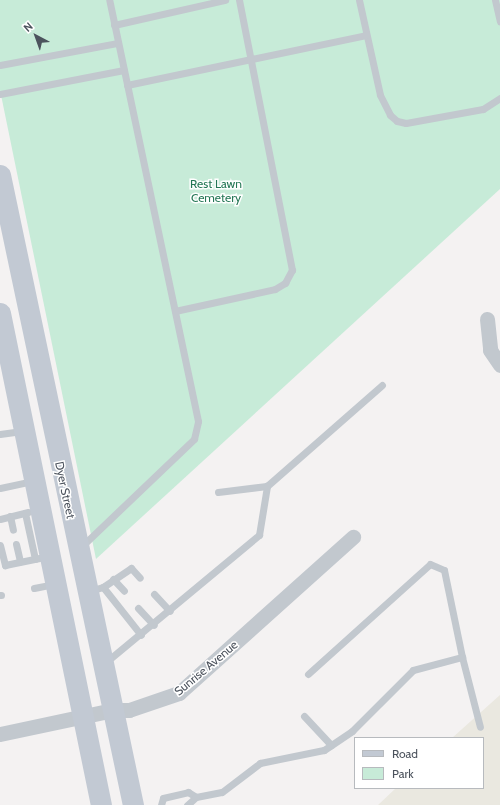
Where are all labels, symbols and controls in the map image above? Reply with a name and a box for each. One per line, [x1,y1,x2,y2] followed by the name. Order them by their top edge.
[16,16,56,56] north arrow
[21,19,36,35] text: N
[190,177,242,205] park label: Rest Lawn Cemetery
[52,460,78,520] street label: Dyer Street
[171,637,241,699] street label: Sunrise Avenue
[354,737,484,789] legend
[392,746,418,761] text: Road
[392,766,414,781] text: Park

